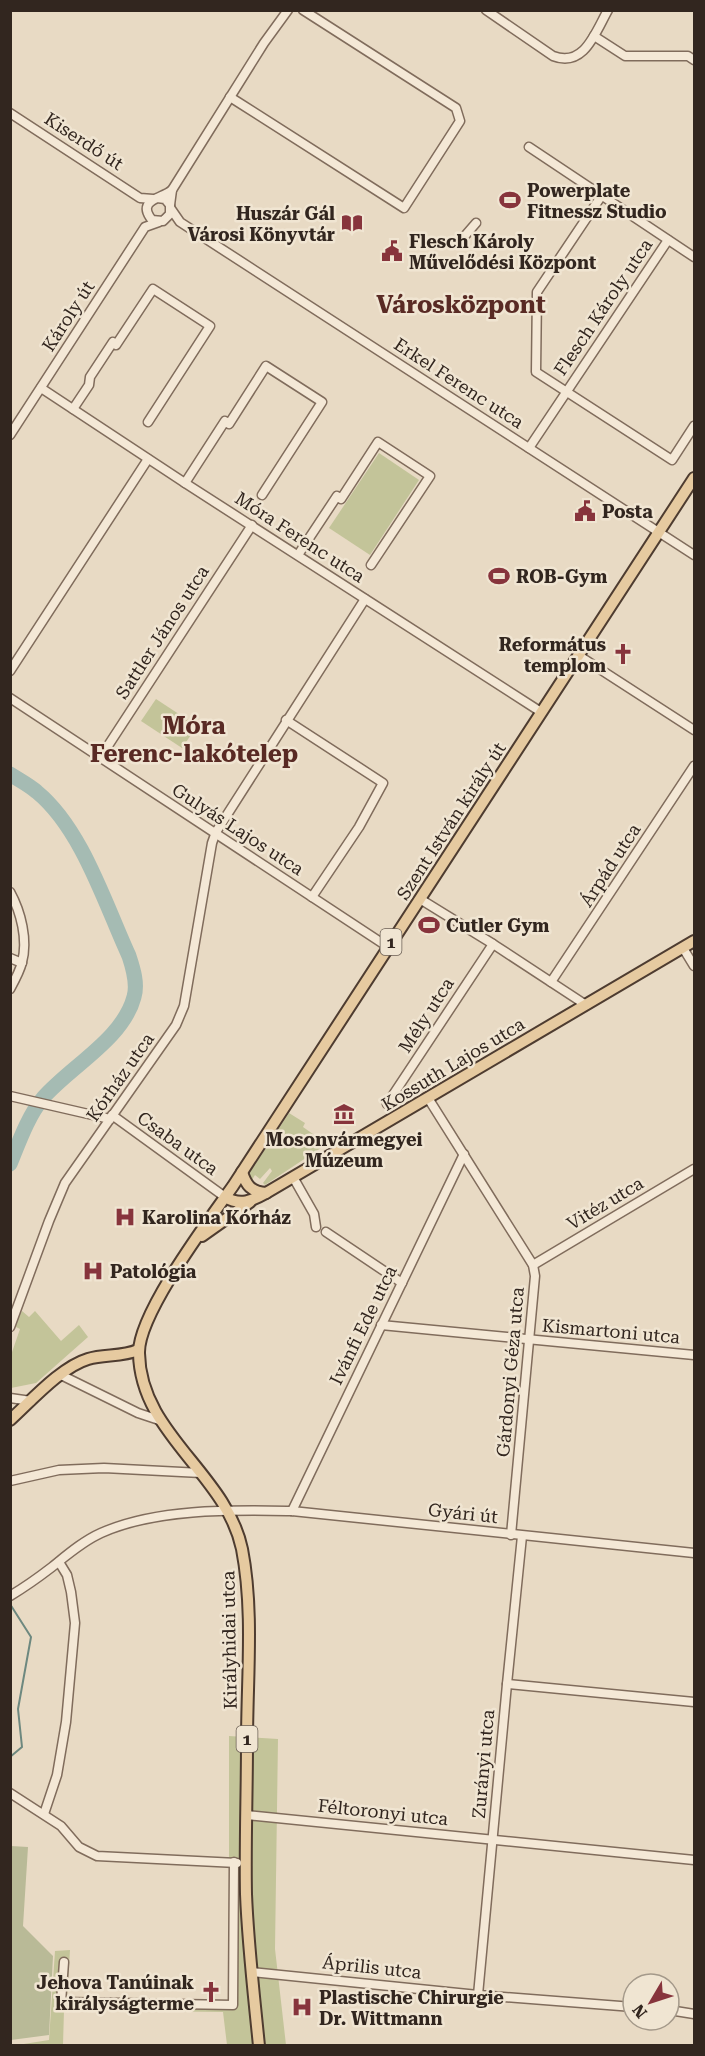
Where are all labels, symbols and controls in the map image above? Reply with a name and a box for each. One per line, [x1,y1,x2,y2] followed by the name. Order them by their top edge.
[41,108,128,174] street label: Kiserdő út
[527,180,667,222] place label: Powerplate Fitnessz Studio
[498,188,522,212] sports icon: Powerplate Fitnessz Studio
[188,203,335,245] place label: Huszár Gál Városi Könyvtár
[340,211,364,235] library icon: Huszár Gál Városi Könyvtár
[409,231,596,273] place label: Flesch Károly Művelődési Központ
[550,235,657,379] street label: Flesch Károly utca
[380,239,404,263] public building icon: Flesch Károly Művelődési Központ
[38,277,99,355] street label: Károly út
[376,291,546,319] district label: Városközpont
[390,333,528,433] street label: Erkel Ferenc utca
[231,487,369,587] street label: Móra Ferenc utca
[573,499,597,523] public building icon: Posta
[602,501,653,522] place label: Posta
[111,561,213,703] street label: Sattler János utca
[487,564,511,588] sports icon: ROB-Gym
[516,566,608,587] place label: ROB-Gym
[499,634,607,676] place label: Református templom
[611,642,635,666] church icon: Református templom
[90,712,298,768] district label: Móra Ferenc-lakótelep
[392,738,510,904] street label: Szent István király út
[168,779,308,879] street label: Gulyás Lajos utca
[575,819,645,910] street label: Árpád utca
[417,913,441,937] sports icon: Cutler Gym
[446,915,550,936] place label: Cutler Gym
[380,929,402,955] road number: 1
[394,973,458,1056] street label: Mély utca
[378,1013,528,1115] street label: Kossuth Lajos utca
[82,1029,158,1125] street label: Kórház utca
[332,1102,356,1126] museum icon: Mosonvármegyei Múzeum
[134,1107,223,1179] street label: Csaba utca
[266,1129,422,1171] place label: Mosonvármegyei Múzeum
[563,1172,647,1234] street label: Vitéz utca
[113,1205,137,1229] hospital icon: Karolina Kórház
[142,1207,291,1228] place label: Karolina Kórház
[81,1259,105,1283] hospital icon: Patológia
[110,1261,197,1282] place label: Patológia
[325,1262,401,1388] street label: Ivánfi Ede utca
[492,1286,528,1458] street label: Gárdonyi Géza utca
[541,1315,681,1348] street label: Kismartoni utca
[427,1499,499,1527] street label: Gyári út
[217,1570,241,1709] street label: Királyhidai utca
[468,1708,498,1819] street label: Zurányi utca
[236,1726,258,1752] road number: 1
[317,1795,450,1829] street label: Féltoronyi utca
[321,1951,423,1983] street label: Április utca
[37,1972,195,2014] place label: Jehova Tanúinak királyságterme
[621,1972,681,2032] north arrow
[199,1980,223,2004] church icon: Jehova Tanúinak királyságterme
[319,1987,504,2029] place label: Plastische Chirurgie Dr. Wittmann
[290,1995,314,2019] hospital icon: Plastische Chirurgie Dr. Wittmann
[628,2000,651,2022] text: N

